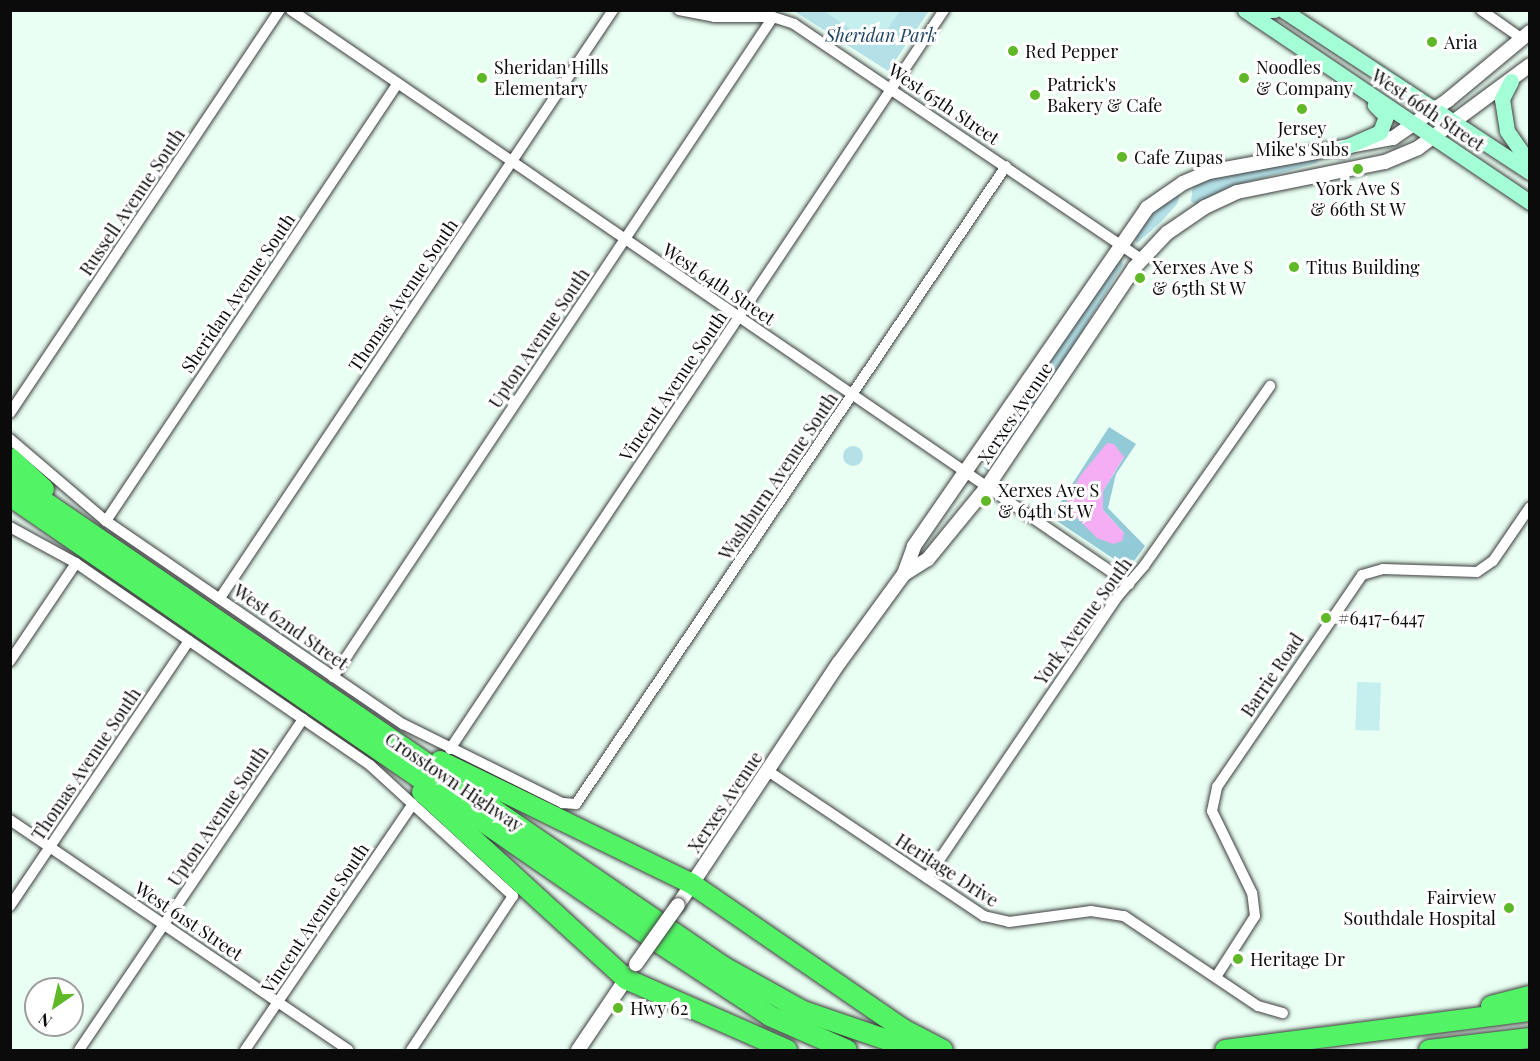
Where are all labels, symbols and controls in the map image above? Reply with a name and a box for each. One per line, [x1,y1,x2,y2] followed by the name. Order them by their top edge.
[825,24,937,46] park label: Sheridan Park
[1444,31,1478,53] place label: Aria
[1425,35,1439,49] marker: Aria
[1025,40,1118,62] place label: Red Pepper
[1006,44,1020,58] marker: Red Pepper
[494,57,609,100] place label: Sheridan Hills Elementary
[1256,57,1353,100] place label: Noodles & Company
[884,59,1004,149] street label: West 65th Street
[1367,64,1489,156] street label: West 66th Street
[475,71,489,85] marker: Sheridan Hills Elementary
[1237,71,1251,85] marker: Noodles & Company
[1047,74,1163,116] place label: Patrick's Bakery & Cafe
[1028,88,1042,102] marker: Patrick's Bakery & Cafe
[1295,102,1309,116] marker: Jersey Mike's Subs
[1255,118,1349,160] place label: Jersey Mike's Subs
[75,124,189,280] street label: Russell Avenue South
[1134,146,1223,168] place label: Cafe Zupas
[1115,150,1129,164] marker: Cafe Zupas
[1351,162,1365,176] marker: York Ave S & 66th St W
[1310,178,1406,220] place label: York Ave S & 66th St W
[176,209,300,377] street label: Sheridan Avenue South
[344,214,462,376] street label: Thomas Avenue South
[659,238,779,330] street label: West 64th Street
[1306,256,1420,278] place label: Titus Building
[1152,257,1254,300] place label: Xerxes Ave S & 65th St W
[1287,260,1301,274] marker: Titus Building
[484,264,594,412] street label: Upton Avenue South
[1133,271,1147,285] marker: Xerxes Ave S & 65th St W
[615,307,731,465] street label: Vincent Avenue South
[973,358,1057,468] street label: Xerxes Avenue
[714,388,842,564] street label: Washburn Avenue South
[998,480,1100,522] place label: Xerxes Ave S & 64th St W
[979,494,993,508] marker: Xerxes Ave S & 64th St W
[1030,553,1136,689] street label: York Avenue South
[230,579,352,675] street label: West 62nd Street
[1338,607,1425,629] place label: #6417-6447
[1319,611,1333,625] marker: #6417-6447
[1236,629,1308,721] street label: Barrie Road
[27,683,145,845] street label: Thomas Avenue South
[381,728,527,836] street label: Crosstown Highway
[163,742,273,890] street label: Upton Avenue South
[683,747,767,857] street label: Xerxes Avenue
[892,829,1002,911] street label: Heritage Drive
[257,839,373,997] street label: Vincent Avenue South
[131,877,247,965] street label: West 61st Street
[1344,887,1496,930] place label: Fairview Southdale Hospital
[1500,899,1518,917] marker: Fairview Southdale Hospital
[1250,948,1345,970] place label: Heritage Dr
[1231,952,1245,966] marker: Heritage Dr
[24,977,84,1037] north arrow
[630,997,689,1019] place label: Hwy 62
[611,1001,625,1015] marker: Hwy 62
[34,1009,55,1033] text: N

